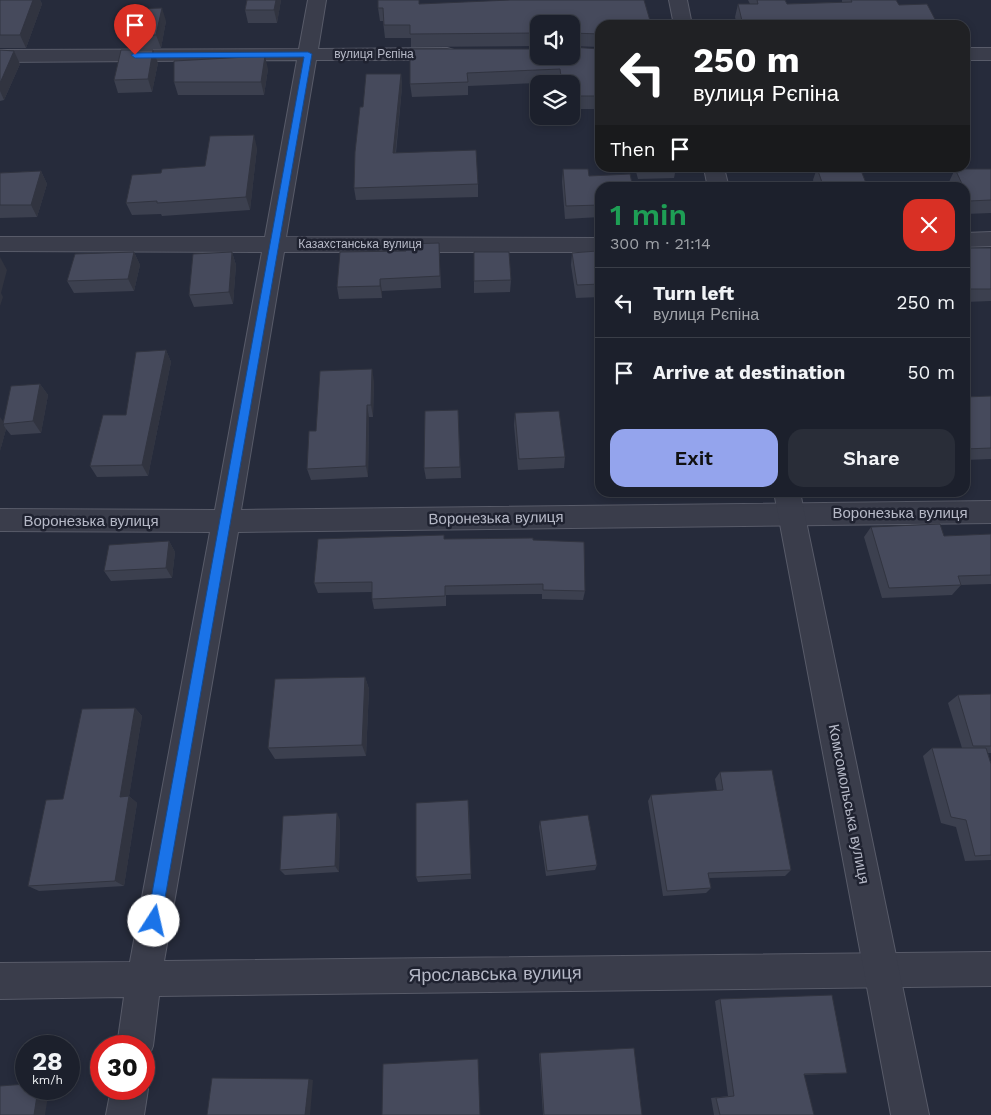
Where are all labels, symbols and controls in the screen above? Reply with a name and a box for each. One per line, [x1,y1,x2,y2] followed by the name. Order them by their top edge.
[114,4,156,55] pin
[121,11,149,39] icon: arrive
[530,15,580,125] map controls
[530,15,580,65] button: sound
[693,39,800,81] text: 250 m
[610,40,675,105] icon: left
[334,47,414,61] street label: вулиця Рєпіна
[530,75,580,125] button: layers
[693,81,839,106] text: вулиця Рєпіна
[666,135,694,163] icon: arrive
[610,138,656,161] text: Then
[610,197,687,232] text: 1 min
[903,199,955,251] button: close
[610,234,711,253] text: 300 m · 21:14
[298,237,422,251] street label: Казахстанська вулиця
[653,282,734,305] text: Turn left
[610,289,638,317] icon: left
[896,291,955,314] text: 250 m
[653,305,759,324] text: вулиця Рєпіна
[610,359,638,387] icon: arrive
[653,361,845,384] text: Arrive at destination
[908,361,955,384] text: 50 m
[610,429,778,487] button: Exit
[788,429,955,487] button: Share
[832,504,968,522] street label: Воронезька вулиця
[428,508,564,528] street label: Воронезька вулиця
[23,512,159,530] street label: Воронезька вулиця
[825,722,873,886] street label: Комсомольська вулиця
[127,894,179,946] position arrow
[408,961,582,986] street label: Ярославська вулиця
[90,1035,155,1100] speed limit sign: 30
[32,1047,63,1076] text: 28
[32,1073,63,1087] text: km/h

